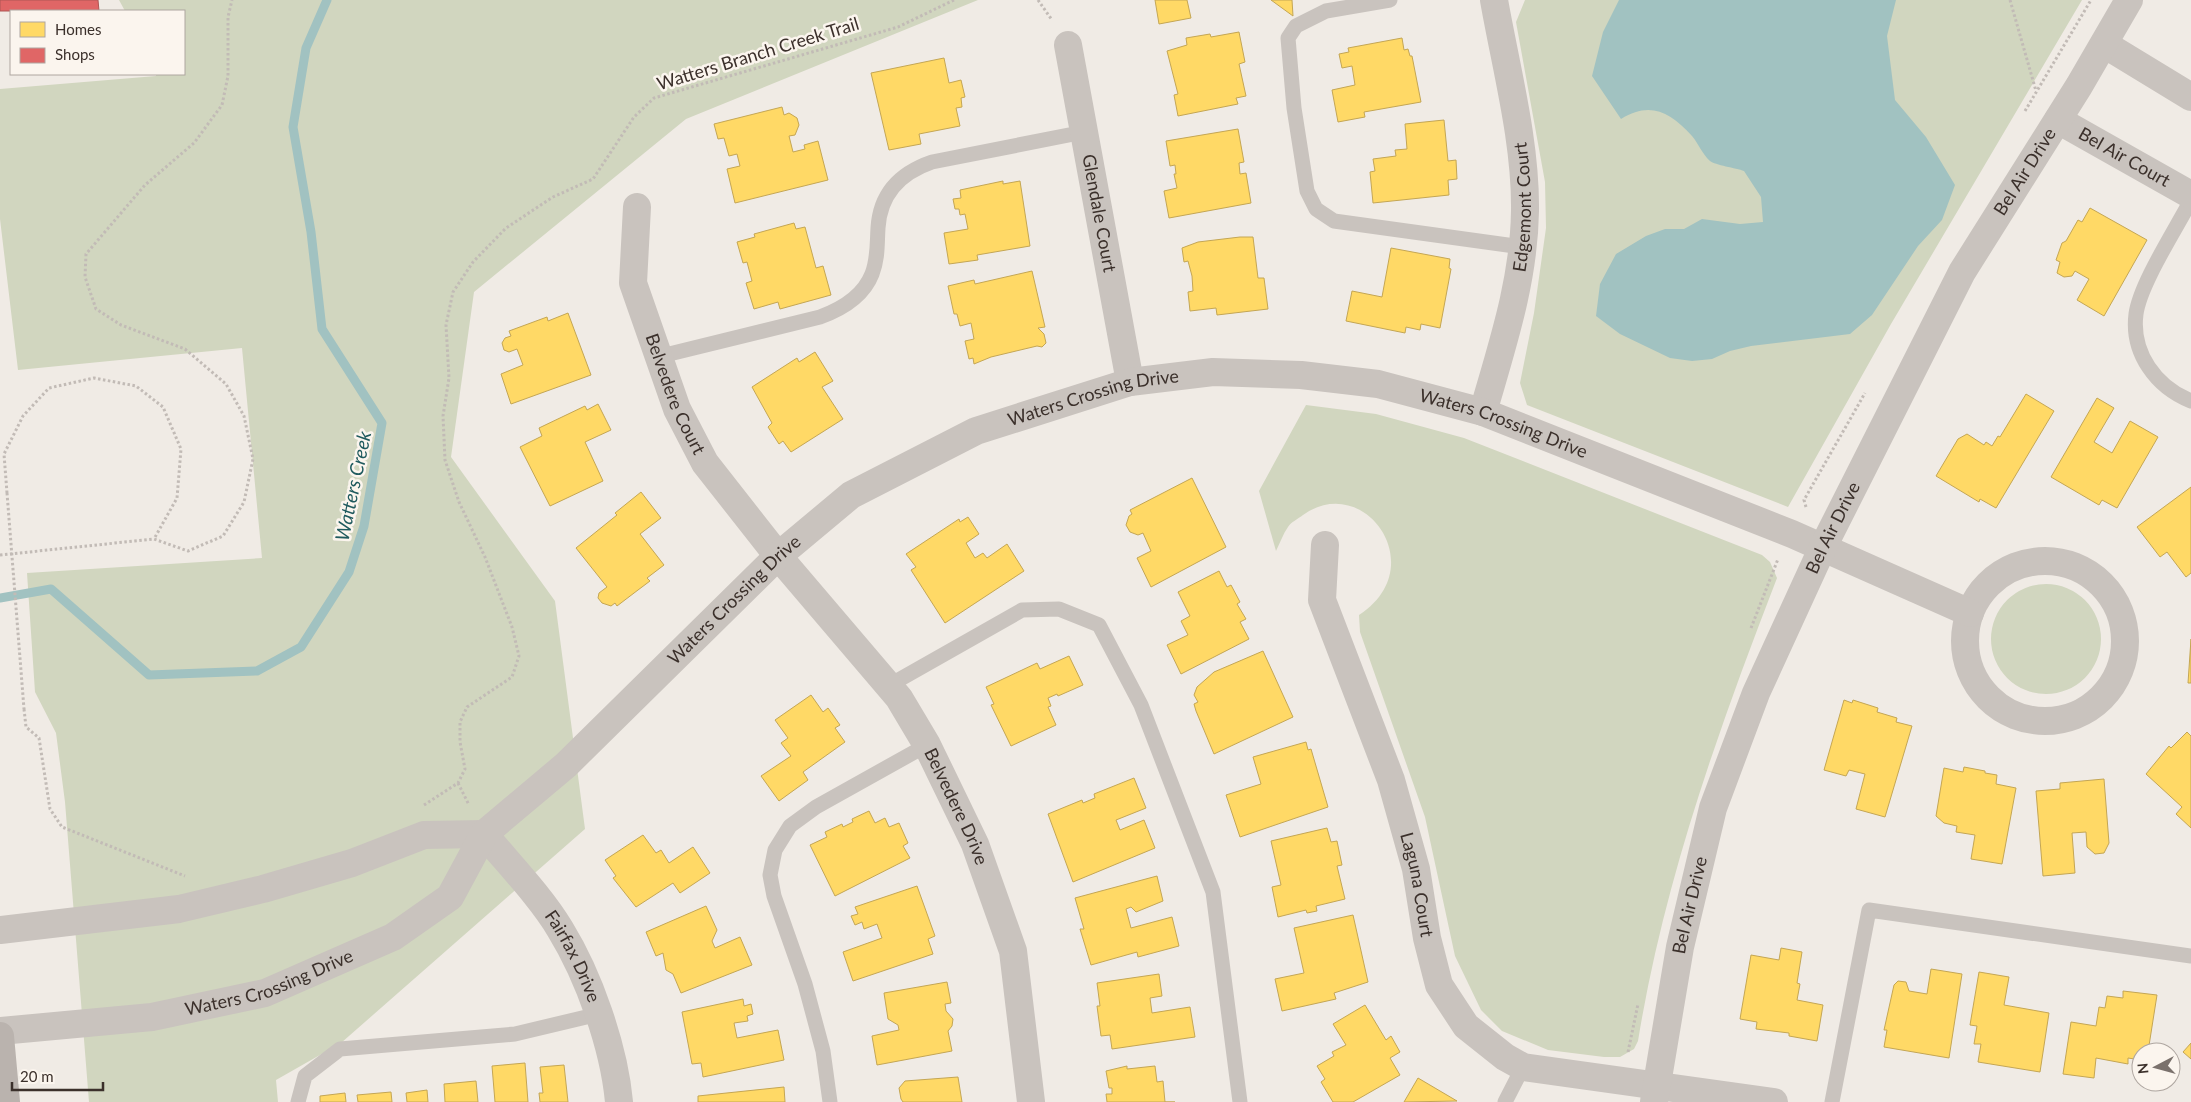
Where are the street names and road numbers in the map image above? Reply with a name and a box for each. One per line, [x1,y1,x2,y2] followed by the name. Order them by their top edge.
[654,12,861,94] street label: Watters Branch Creek Trail
[2075,122,2175,191] street label: Bel Air Court
[1988,123,2060,219] street label: Bel Air Drive
[1507,140,1535,273] street label: Edgemont Court
[1078,152,1122,274] street label: Glendale Court
[642,330,711,458] street label: Belvedere Court
[1005,364,1180,430] street label: Waters Crossing Drive
[1417,384,1591,462] street label: Waters Crossing Drive
[1800,478,1864,577] street label: Bel Air Drive
[663,530,805,669] street label: Waters Crossing Drive
[920,744,993,868] street label: Belvedere Drive
[1396,830,1439,939] street label: Laguna Court
[1667,854,1711,955] street label: Bel Air Drive
[541,905,606,1005] street label: Fairfax Drive
[183,944,356,1020] street label: Waters Crossing Drive

